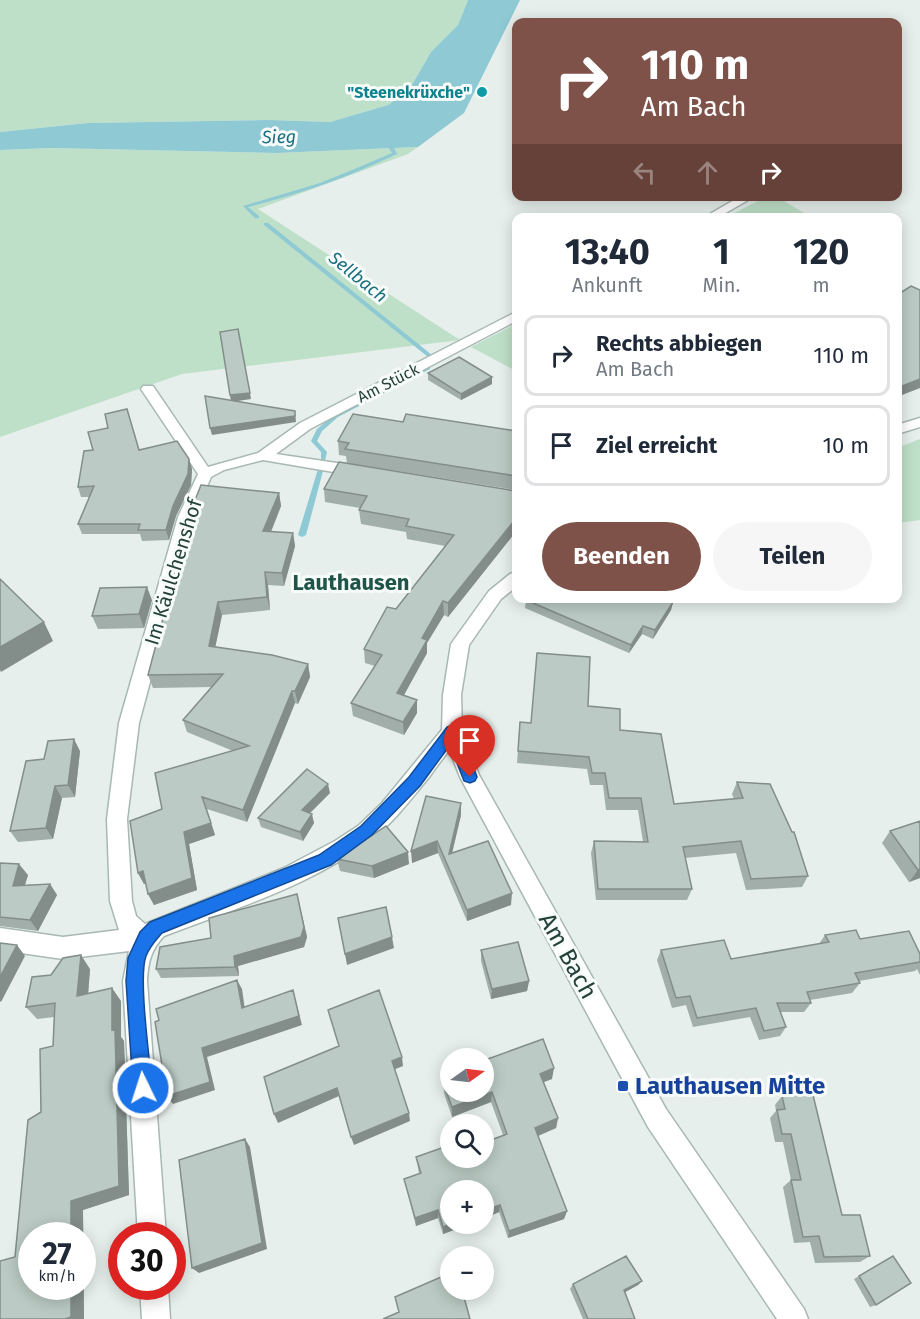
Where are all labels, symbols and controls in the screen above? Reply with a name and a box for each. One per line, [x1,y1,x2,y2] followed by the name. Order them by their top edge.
[641,40,749,90] text: 110 m
[542,42,620,120] icon: right
[347,83,470,102] place label: "Steenekrüxche"
[475,85,489,99] marker: "Steenekrüxche"
[641,91,747,123] text: Am Bach
[261,126,296,148] water label: Sieg
[628,156,661,189] icon: left
[691,156,724,189] icon: ahead
[754,156,787,189] icon: right
[565,230,650,274] text: 13:40
[713,230,730,274] text: 1
[793,230,849,274] text: 120
[323,246,392,307] water label: Sellbach
[572,273,643,297] text: Ankunft
[703,273,740,297] text: Min.
[813,273,830,297] text: m
[596,330,762,357] text: Rechts abbiegen
[545,339,578,372] icon: right
[813,342,869,369] text: 110 m
[596,357,674,381] text: Am Bach
[354,359,423,407] street label: Am Stück
[545,429,578,462] icon: arrive
[596,432,717,459] text: Ziel erreicht
[823,432,869,459] text: 10 m
[139,495,207,648] street label: Im Käulchenshof
[542,522,701,591] button: Beenden
[713,522,872,591] button: Teilen
[293,569,410,596] district label: Lauthausen
[444,715,495,777] pin
[453,724,486,757] icon: arrive
[533,908,603,1004] street label: Am Bach
[440,1048,494,1102] north arrow
[440,1048,494,1300] map controls
[111,1056,175,1120] position arrow
[635,1072,825,1100] place label: Lauthausen Mitte
[616,1079,630,1093] marker: Lauthausen Mitte
[440,1114,494,1168] button: search
[440,1180,494,1234] button: +
[108,1222,186,1300] speed limit sign: 30
[42,1236,72,1272] text: 27
[440,1246,494,1300] button: −
[38,1267,76,1285] text: km/h

